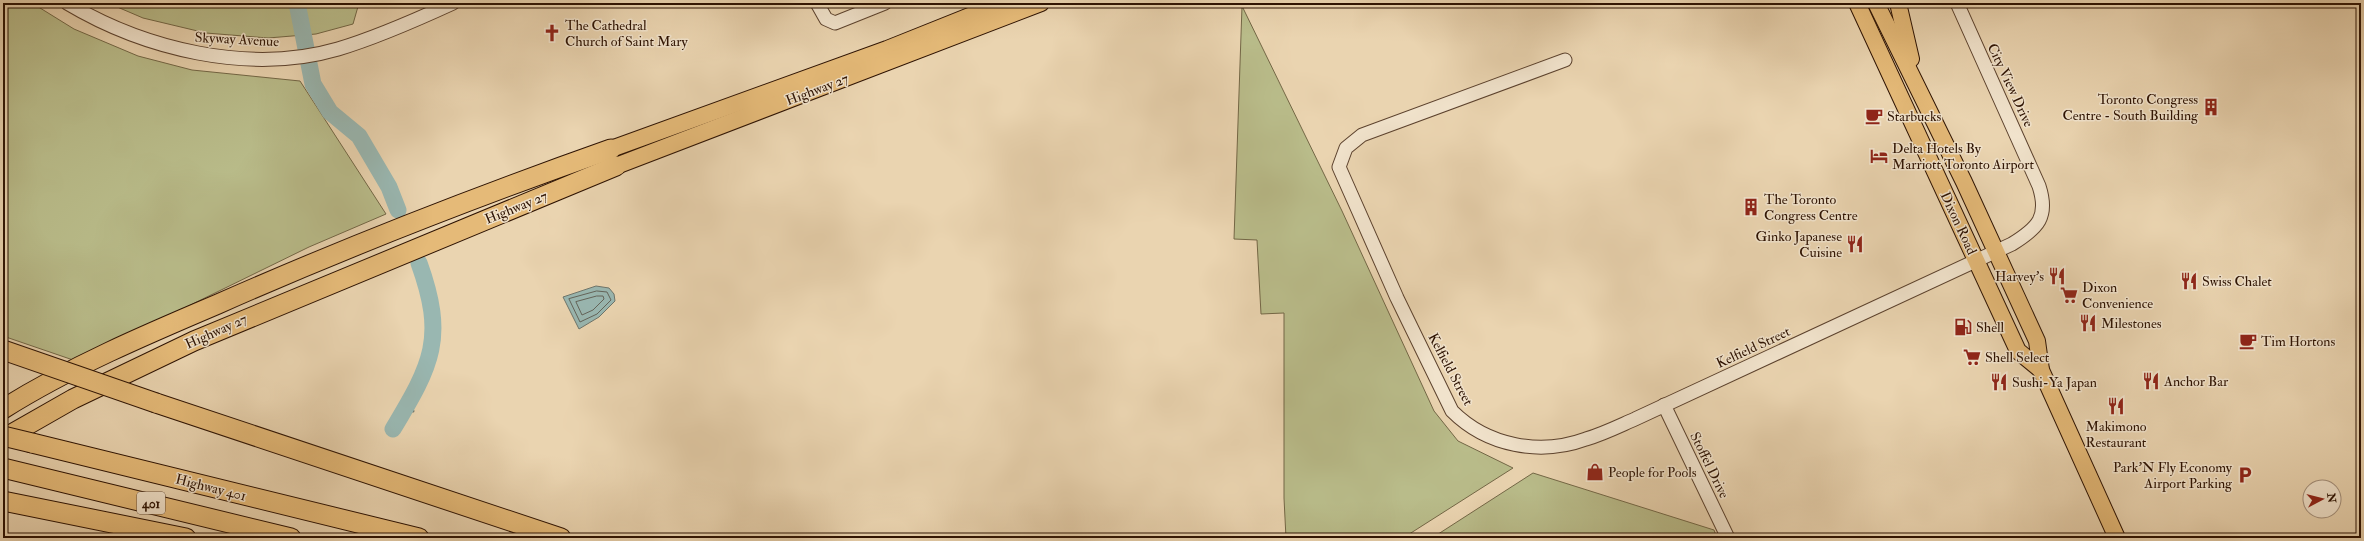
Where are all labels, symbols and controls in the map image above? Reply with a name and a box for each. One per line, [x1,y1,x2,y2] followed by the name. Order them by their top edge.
[565,17,688,51] place label: The Cathedral Church of Saint Mary
[542,23,562,43] church icon: The Cathedral Church of Saint Mary
[194,29,280,51] street label: Skyway Avenue
[1983,41,2037,130] street label: City View Drive
[783,69,852,110] street label: Highway 27
[2062,91,2199,124] place label: Toronto Congress Centre - South Building
[2201,97,2221,117] building icon: Toronto Congress Centre - South Building
[1864,106,1884,126] cafe icon: Starbucks
[1887,108,1942,125] place label: Starbucks
[1892,140,2034,174] place label: Delta Hotels By Marriott Toronto Airport
[1869,146,1889,166] hotel icon: Delta Hotels By Marriott Toronto Airport
[482,187,551,229] street label: Highway 27
[1937,189,1981,257] street label: Dixon Road
[1764,191,1858,224] place label: The Toronto Congress Centre
[1741,197,1761,217] building icon: The Toronto Congress Centre
[1755,228,1842,261] place label: Ginko Japanese Cuisine
[1845,234,1865,254] restaurant icon: Ginko Japanese Cuisine
[2047,266,2067,286] restaurant icon: Harvey's
[1995,268,2044,286] place label: Harvey's
[2179,271,2199,291] restaurant icon: Swiss Chalet
[2202,273,2272,290] place label: Swiss Chalet
[2082,279,2153,312] place label: Dixon Convenience
[2059,285,2079,305] supermarket icon: Dixon Convenience
[183,310,251,354] street label: Highway 27
[2078,313,2098,333] restaurant icon: Milestones
[2101,315,2162,332] place label: Milestones
[1953,317,1973,337] fuel station icon: Shell
[1976,319,2005,336] place label: Shell
[1714,323,1793,372] street label: Kelfield Street
[1424,330,1477,409] street label: Kelfield Street
[2238,331,2258,351] cafe icon: Tim Hortons
[2261,333,2335,350] place label: Tim Hortons
[1962,347,1982,367] supermarket icon: Shell Select
[1985,349,2050,366] place label: Shell Select
[2141,371,2161,391] restaurant icon: Anchor Bar
[1989,372,2009,392] restaurant icon: Sushi-Ya Japan
[2163,373,2229,390] place label: Anchor Bar
[2012,374,2097,392] place label: Sushi-Ya Japan
[2106,396,2126,416] restaurant icon: Makimono Restaurant
[2085,418,2147,451] place label: Makimono Restaurant
[1686,429,1733,501] street label: Stoffel Drive
[2113,459,2233,493] place label: Park'N Fly Economy Airport Parking
[1585,462,1605,482] shop icon: People for Pools
[1608,464,1697,482] place label: People for Pools
[2235,465,2255,485] parking icon: Park'N Fly Economy Airport Parking
[174,471,248,505] street label: Highway 401
[2302,479,2342,519] north arrow
[2324,491,2339,505] text: N
[137,492,165,514] road number: 401

